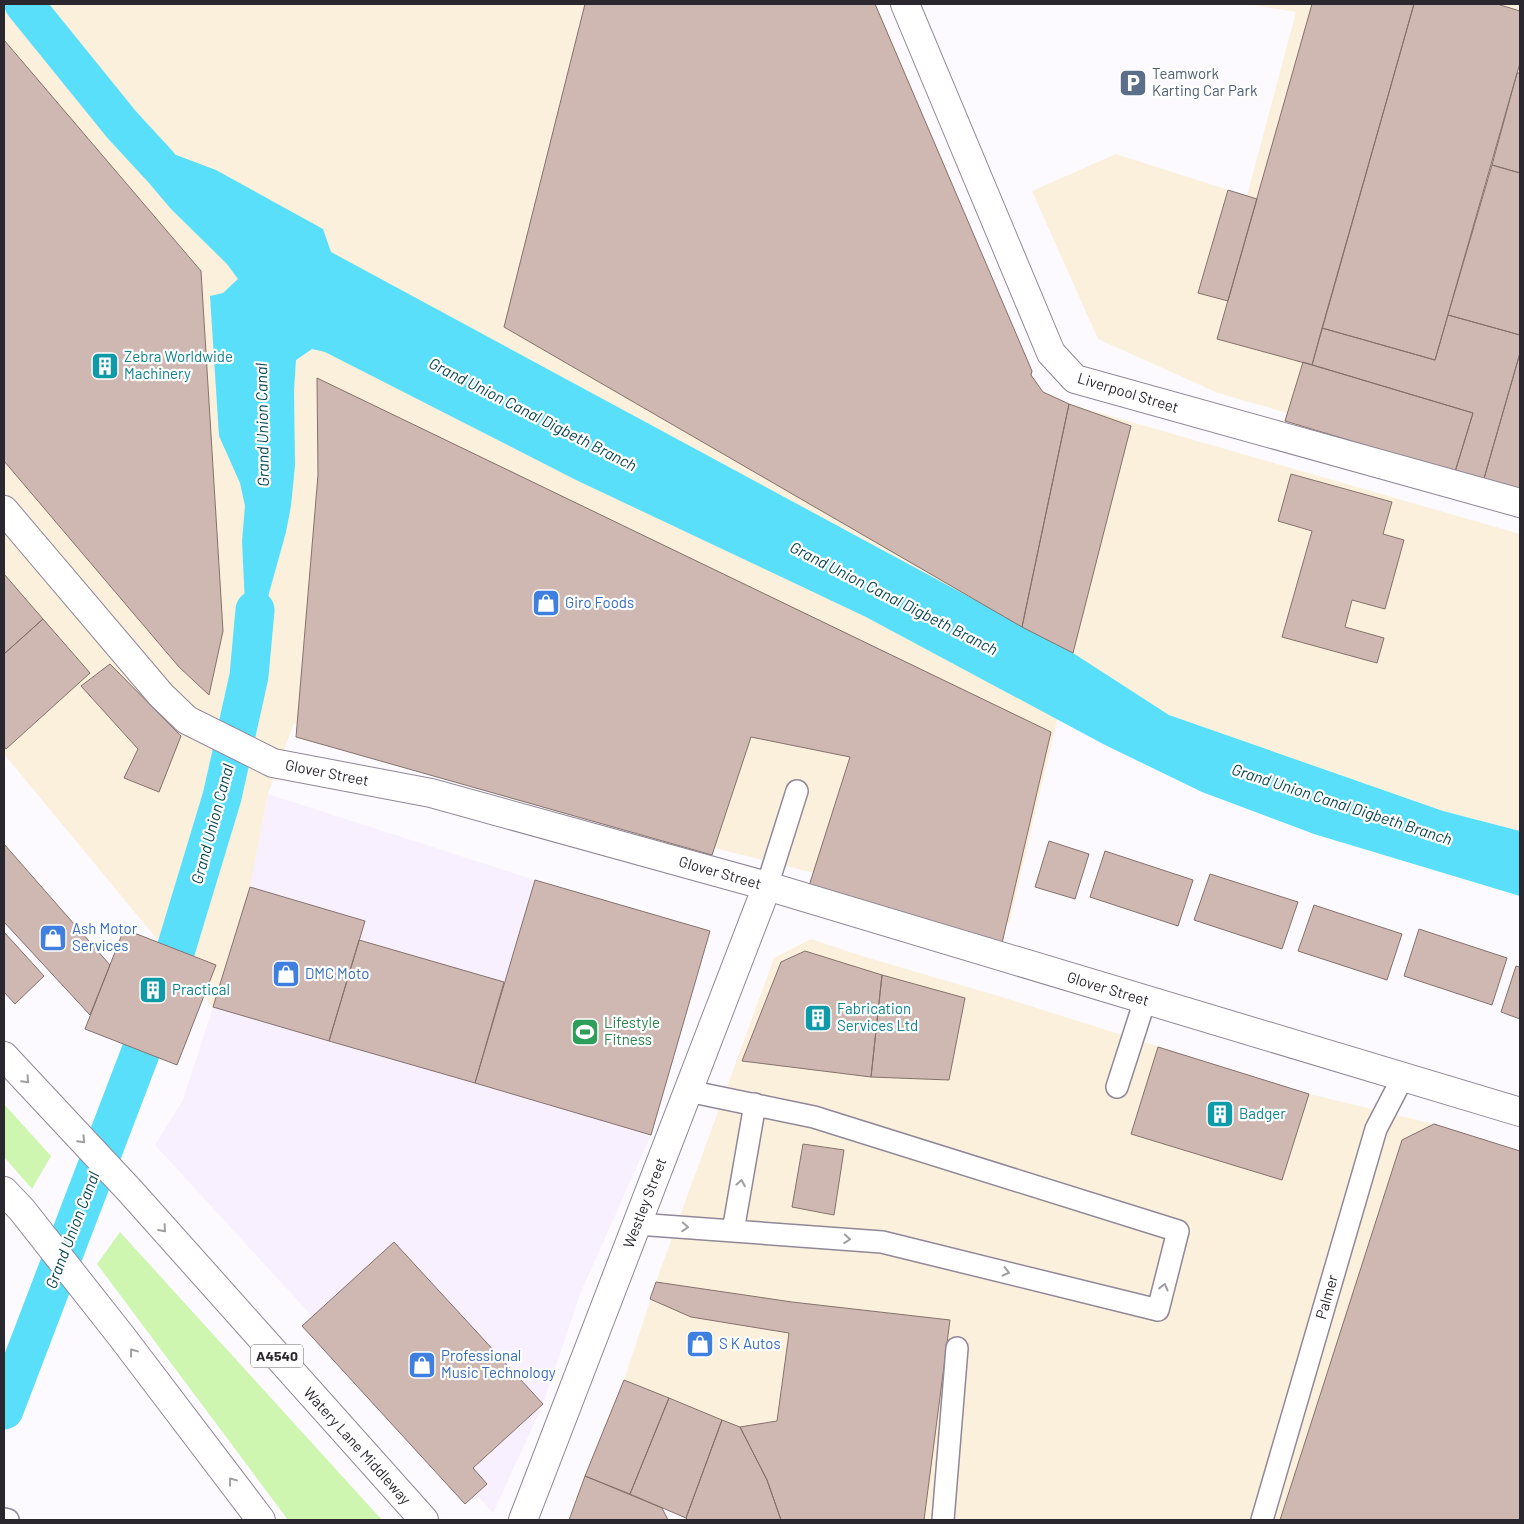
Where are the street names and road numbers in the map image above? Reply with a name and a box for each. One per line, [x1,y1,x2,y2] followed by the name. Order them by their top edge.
[1076,368,1181,416] street label: Liverpool Street
[284,755,371,789] street label: Glover Street
[677,852,764,892] street label: Glover Street
[1065,967,1151,1009] street label: Glover Street
[619,1155,670,1250] street label: Westley Street
[1311,1272,1341,1321] street label: Palmer
[251,1344,303,1368] road number: A4540
[300,1383,415,1508] street label: Watery Lane Middleway

